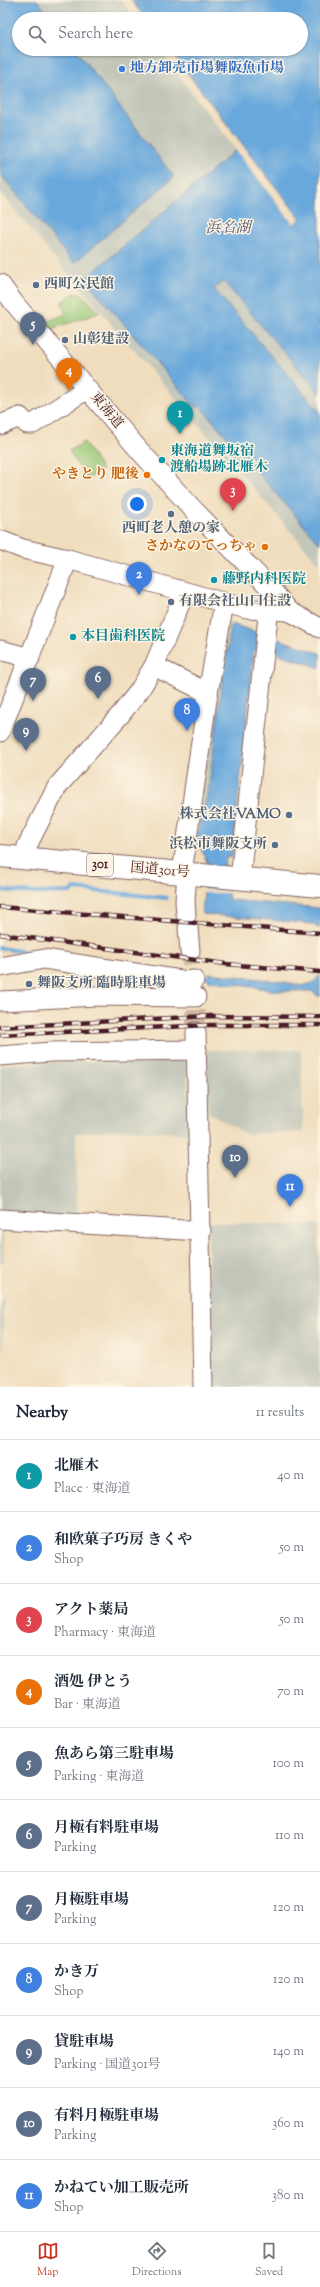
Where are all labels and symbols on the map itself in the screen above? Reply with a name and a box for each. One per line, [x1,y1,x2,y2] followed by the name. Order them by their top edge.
[130,59,284,79] place label: 地方卸売市場舞阪魚市場
[117,64,127,74] marker: 地方卸売市場舞阪魚市場
[205,218,253,239] water label: 浜名湖
[44,275,114,295] place label: 西町公民館
[31,280,41,290] marker: 西町公民館
[20,312,46,345] pin: 5
[73,330,129,350] place label: 山彰建設
[60,335,70,345] marker: 山彰建設
[56,358,82,391] pin: 4
[85,388,127,434] street label: 東海道
[167,401,193,434] pin: 1
[170,442,268,478] place label: 東海道舞坂宿 渡船場跡北雁木
[157,455,167,465] marker: 東海道舞坂宿 渡船場跡北雁木
[52,465,139,485] place label: やきとり 肥後
[142,470,152,480] marker: やきとり 肥後
[220,478,246,511] pin: 3
[127,494,147,514] your location
[166,509,176,519] marker: 西町老人憩の家
[122,519,220,539] place label: 西町老人憩の家
[145,537,257,557] place label: さかなのてっちゃ
[260,542,270,552] marker: さかなのてっちゃ
[126,562,152,595] pin: 2
[222,570,306,590] place label: 藤野内科医院
[209,575,219,585] marker: 藤野内科医院
[179,592,291,612] place label: 有限会社山口住設
[166,597,176,607] marker: 有限会社山口住設
[81,627,165,647] place label: 本目歯科医院
[68,632,78,642] marker: 本目歯科医院
[85,666,111,699] pin: 6
[20,668,46,701] pin: 7
[174,698,200,731] pin: 8
[13,718,39,751] pin: 9
[180,805,281,825] place label: 株式会社VAMO
[284,810,294,820] marker: 株式会社VAMO
[169,835,267,855] place label: 浜松市舞阪支所
[270,840,280,850] marker: 浜松市舞阪支所
[87,854,113,876] road number: 301
[129,858,191,884] street label: 国道301号
[37,974,166,994] place label: 舞阪支所 臨時駐車場
[24,979,34,989] marker: 舞阪支所 臨時駐車場
[222,1145,248,1178] pin: 10
[277,1174,303,1207] pin: 11

